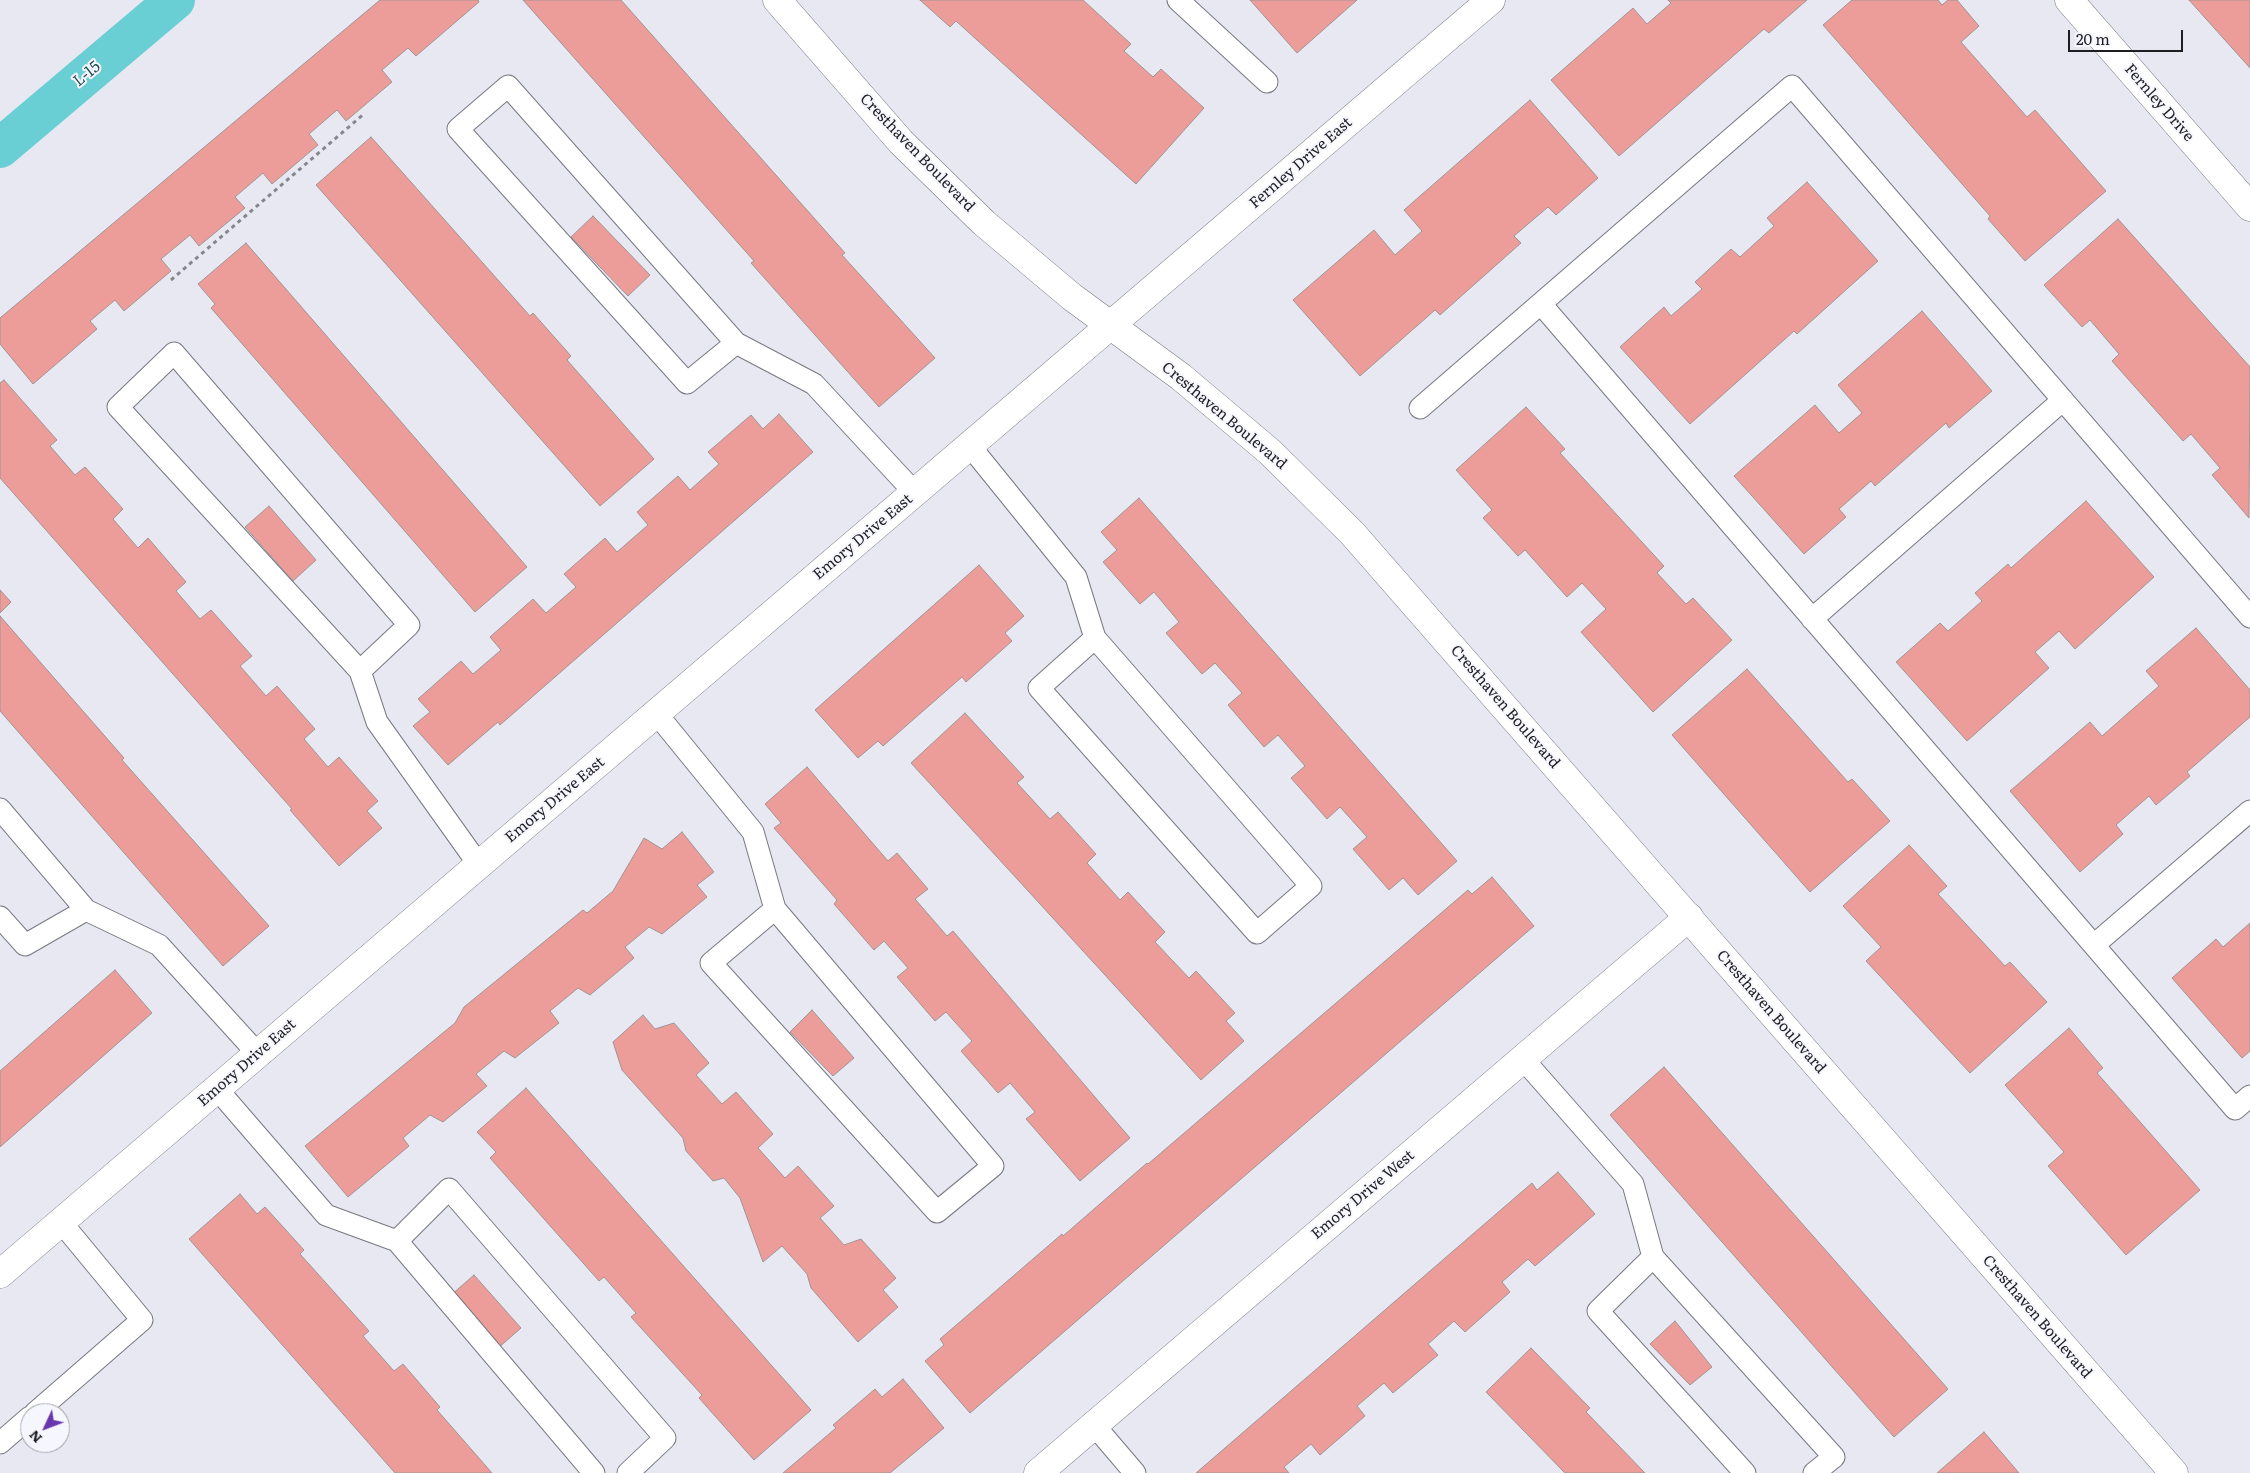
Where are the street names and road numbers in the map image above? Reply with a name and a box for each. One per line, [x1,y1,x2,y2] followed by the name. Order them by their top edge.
[2120,61,2198,145] street label: Fernley Drive
[856,90,978,216] street label: Cresthaven Boulevard
[1246,114,1356,212] street label: Fernley Drive East
[1158,359,1290,473] street label: Cresthaven Boulevard
[810,490,916,584] street label: Emory Drive East
[1447,642,1563,772] street label: Cresthaven Boulevard
[502,753,608,847] street label: Emory Drive East
[1713,947,1829,1077] street label: Cresthaven Boulevard
[194,1016,300,1110] street label: Emory Drive East
[1308,1147,1418,1243] street label: Emory Drive West
[1979,1252,2095,1382] street label: Cresthaven Boulevard

